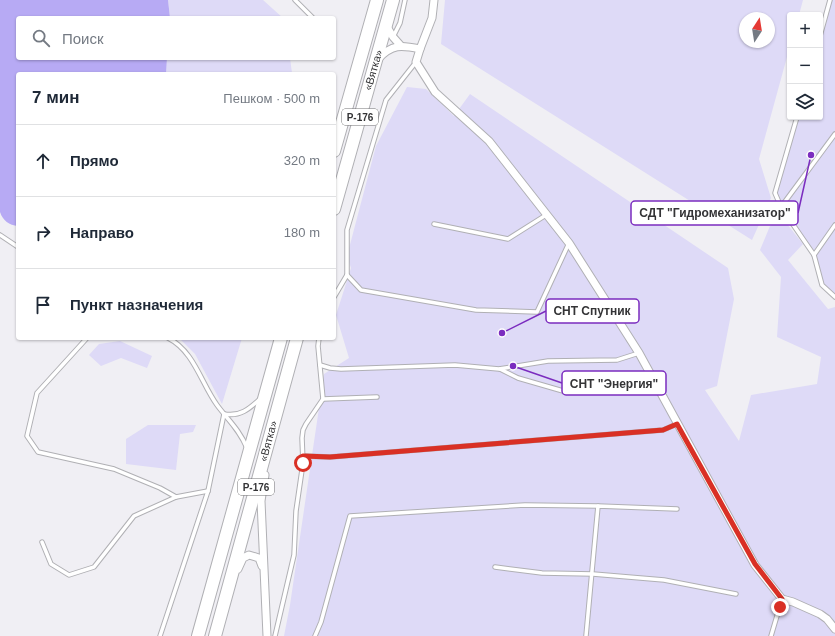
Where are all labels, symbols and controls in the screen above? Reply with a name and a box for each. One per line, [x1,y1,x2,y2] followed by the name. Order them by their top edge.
[739,12,775,48] north arrow
[787,12,823,120] map controls
[787,12,823,48] button: +
[16,16,336,60] search box
[30,27,52,49] icon: search
[62,30,104,47] text: Поиск
[361,48,385,92] street label: «Вятка»
[787,48,823,84] button: −
[787,84,823,120] button: layers
[32,88,79,107] text: 7 мин
[223,91,320,106] text: Пешком · 500 m
[342,109,378,125] road number: Р-176
[32,150,54,172] icon: ahead
[70,152,119,169] text: Прямо
[284,153,320,168] text: 320 m
[631,201,798,225] callout: СДТ "Гидромеханизатор"
[639,206,791,220] text: СДТ "Гидромеханизатор"
[32,222,54,244] icon: right
[70,224,134,241] text: Направо
[284,225,320,240] text: 180 m
[32,294,54,316] icon: arrive
[70,296,203,313] text: Пункт назначения
[546,299,639,323] callout: СНТ Спутник
[553,304,632,318] text: СНТ Спутник
[562,371,666,395] callout: СНТ "Энергия"
[570,377,658,391] text: СНТ "Энергия"
[257,419,279,463] street label: «Вятка»
[294,454,312,472] route start
[238,479,274,495] road number: Р-176
[771,598,789,616] route end

